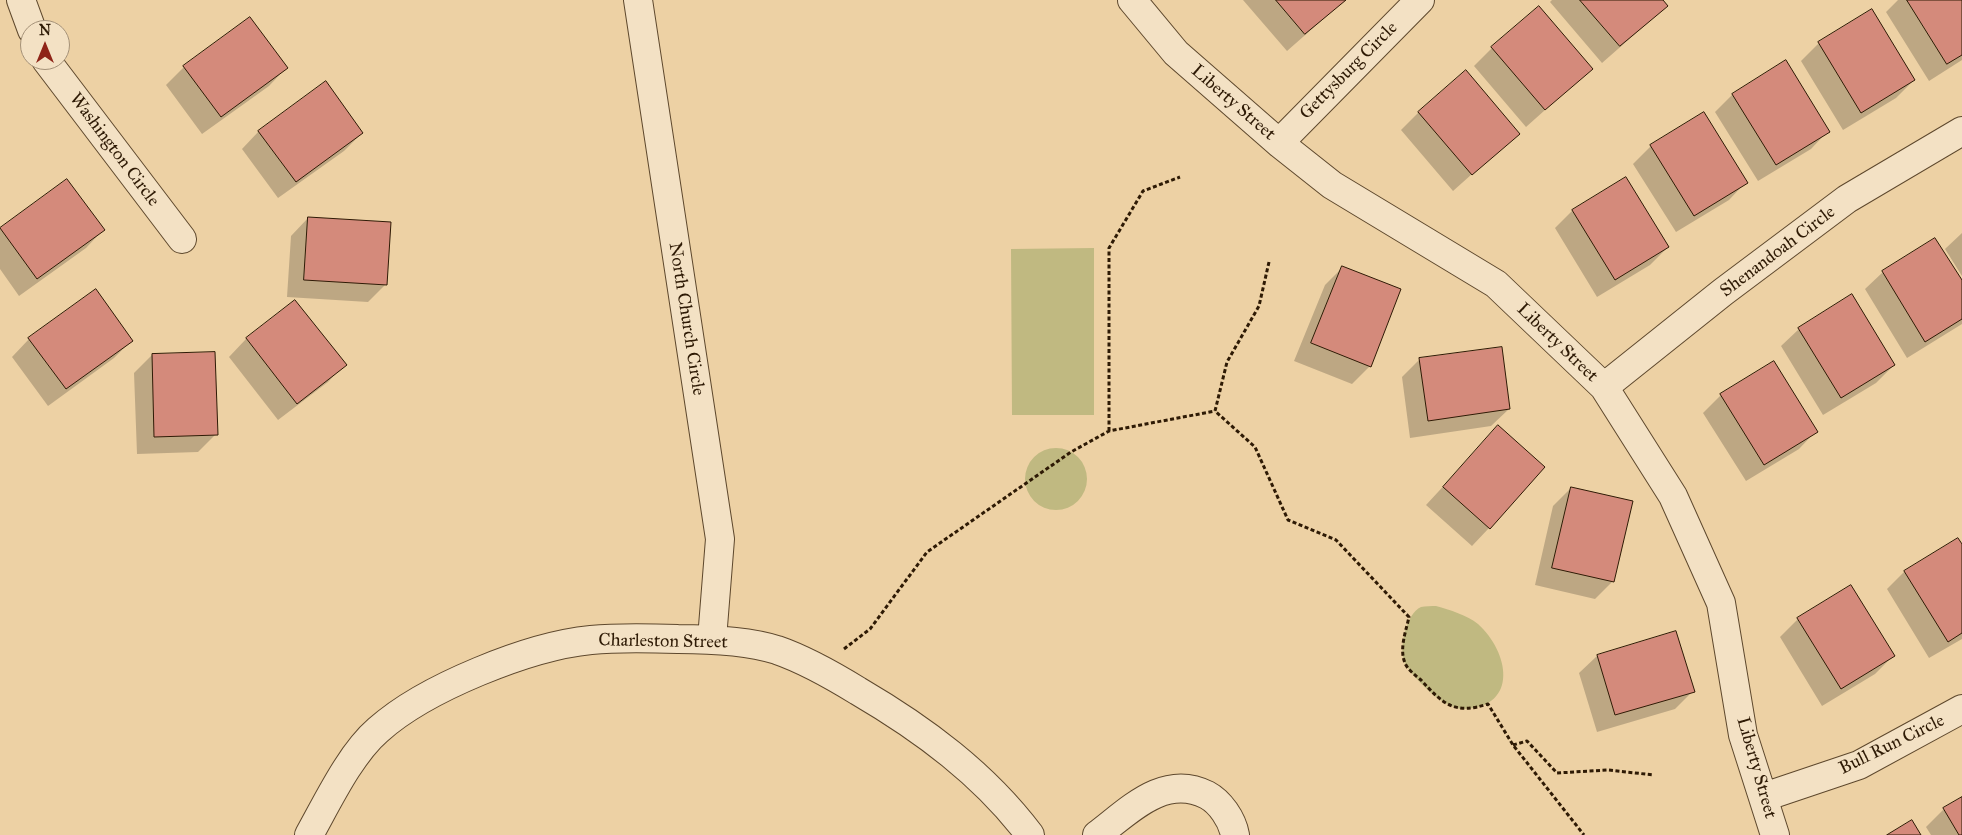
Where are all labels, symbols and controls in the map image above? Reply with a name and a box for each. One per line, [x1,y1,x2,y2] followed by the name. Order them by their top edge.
[1296,18,1402,124] street label: Gettysburg Circle
[20,20,70,70] north arrow
[39,22,51,39] text: N
[1186,61,1280,145] street label: Liberty Street
[64,89,164,211] street label: Washington Circle
[1716,202,1840,302] street label: Shenandoah Circle
[663,241,709,397] street label: North Church Circle
[1512,299,1602,387] street label: Liberty Street
[598,630,728,654] street label: Charleston Street
[1836,710,1948,780] street label: Bull Run Circle
[1731,715,1781,821] street label: Liberty Street

